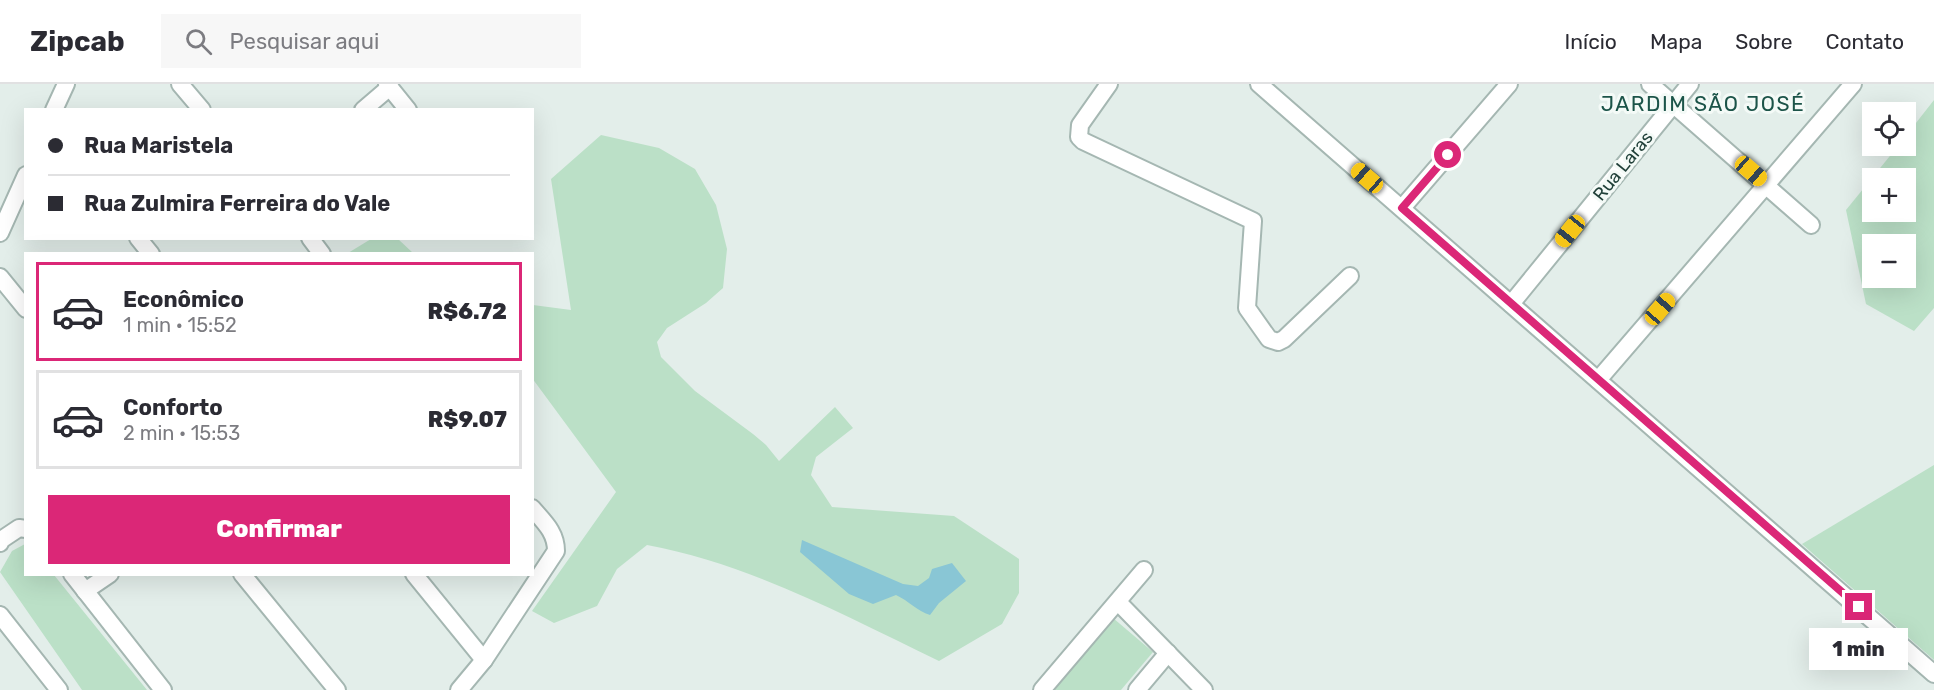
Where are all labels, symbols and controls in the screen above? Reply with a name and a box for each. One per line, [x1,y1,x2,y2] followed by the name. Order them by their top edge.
[161,14,581,68] search box
[30,25,125,58] text: Zipcab
[182,25,215,58] icon: search
[230,28,379,55] text: Pesquisar aqui
[1565,29,1617,54] text: Início
[1650,29,1702,54] text: Mapa
[1735,29,1792,54] text: Sobre
[1825,29,1904,54] text: Contato
[1601,91,1805,116] district label: JARDIM SÃO JOSÉ
[1862,102,1916,288] map controls
[1862,102,1916,156] button: locate
[1588,127,1658,205] street label: Rua Laras
[84,132,233,159] text: Rua Maristela
[1434,141,1461,168] route start
[1732,152,1770,190] car
[1348,159,1386,197] car
[1862,168,1916,222] button: +
[84,190,390,217] text: Rua Zulmira Ferreira do Vale
[1552,211,1588,251] car
[1862,234,1916,288] button: −
[51,285,105,339] icon: car
[123,286,244,313] text: Econômico
[1641,290,1679,328] car
[428,298,507,325] text: R$6.72
[123,313,237,337] text: 1 min · 15:52
[51,393,105,447] icon: car
[123,394,223,421] text: Conforto
[428,406,507,433] text: R$9.07
[123,421,240,445] text: 2 min · 15:53
[48,495,510,564] button: Confirmar
[1845,593,1872,620] route end
[1810,628,1908,670] callout: 1 min
[1832,637,1885,661] text: 1 min

